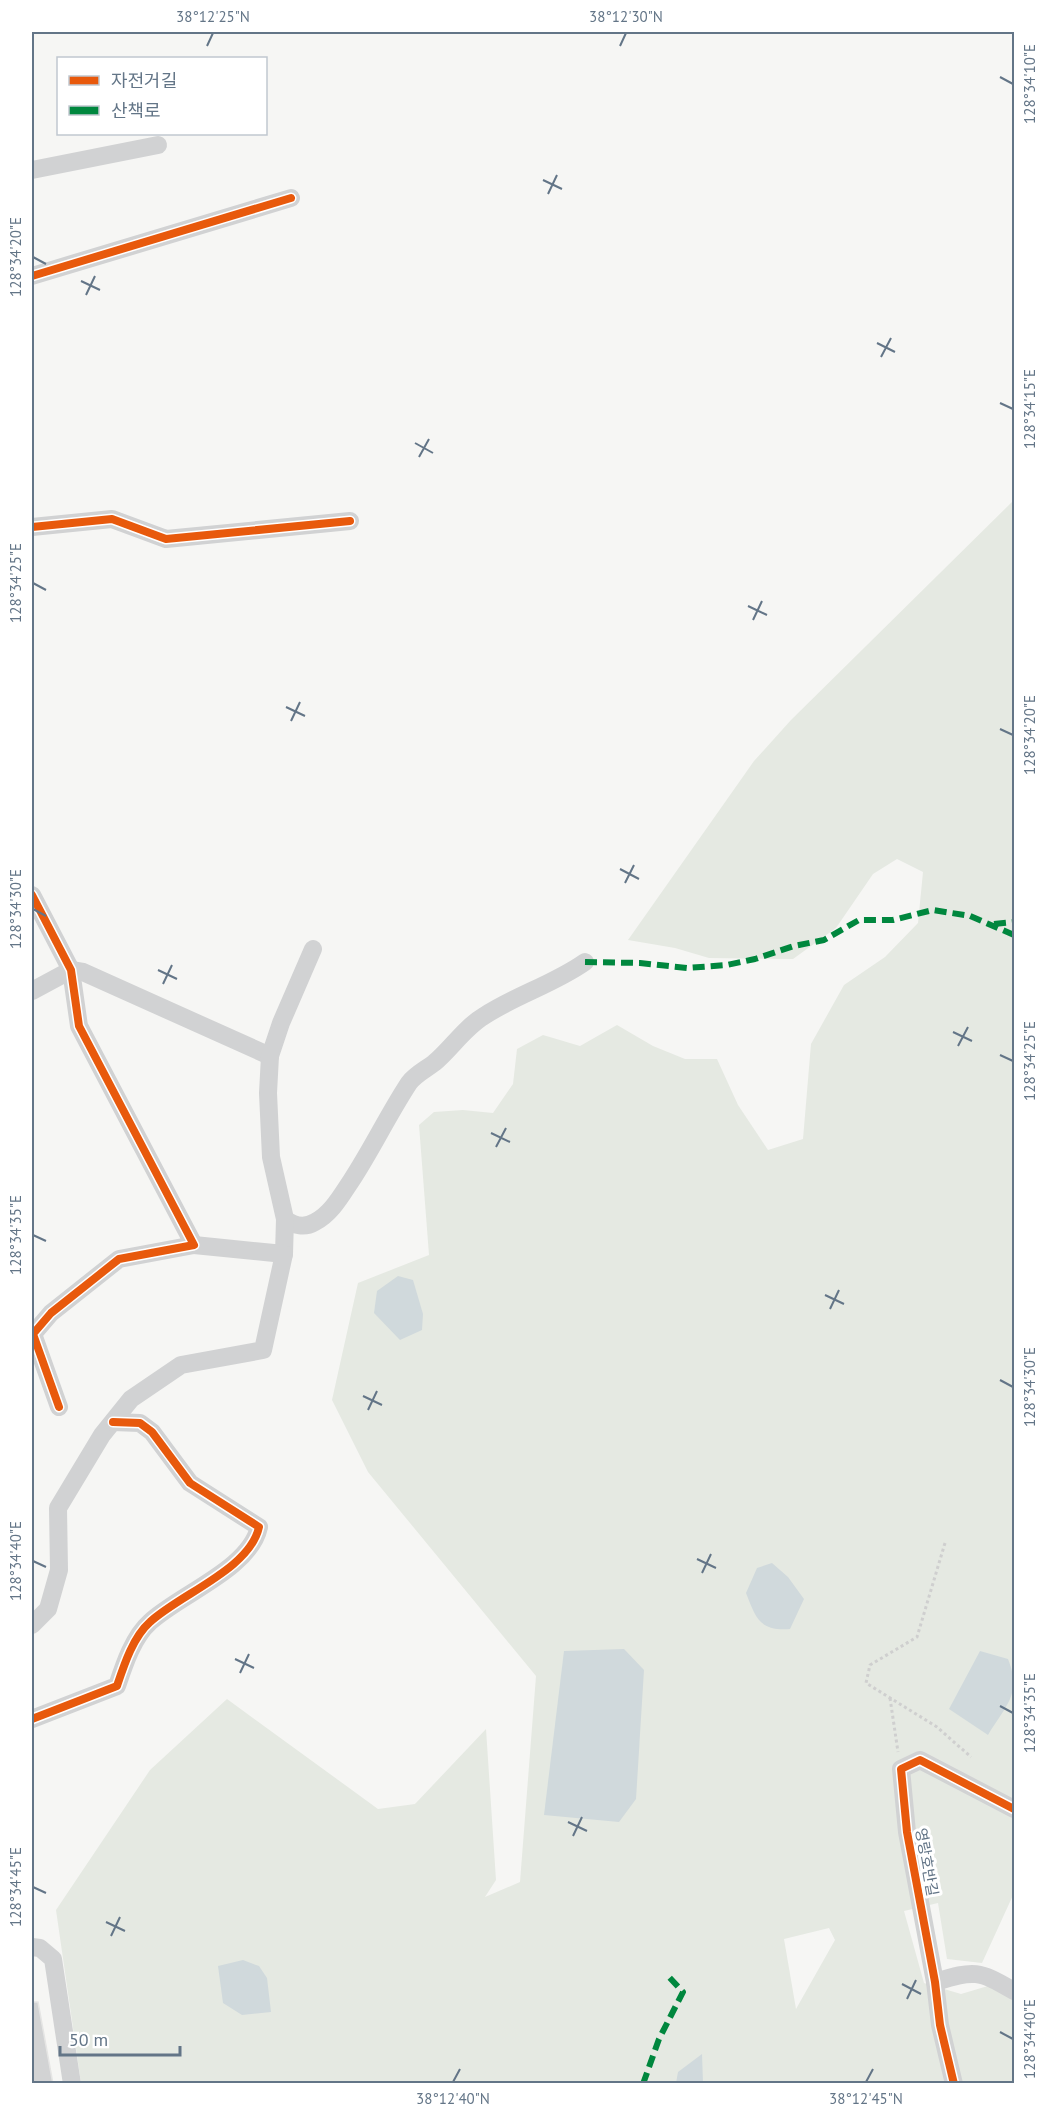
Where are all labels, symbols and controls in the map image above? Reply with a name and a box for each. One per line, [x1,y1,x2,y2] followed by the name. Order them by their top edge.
[176,7,250,26] text: 38°12'25"N
[589,7,663,26] text: 38°12'30"N
[1020,44,1039,124] text: 128°34'10"E
[57,57,267,135] legend
[111,69,177,92] text: 자전거길
[111,99,161,122] text: 산책로
[6,217,25,297] text: 128°34'20"E
[1020,369,1039,449] text: 128°34'15"E
[6,543,25,623] text: 128°34'25"E
[1020,695,1039,775] text: 128°34'20"E
[6,869,25,949] text: 128°34'30"E
[1020,1021,1039,1101] text: 128°34'25"E
[6,1195,25,1275] text: 128°34'35"E
[1020,1347,1039,1427] text: 128°34'30"E
[6,1521,25,1601] text: 128°34'40"E
[1020,1673,1039,1753] text: 128°34'35"E
[912,1826,942,1898] street label: 영랑호반길
[6,1847,25,1927] text: 128°34'45"E
[1020,1999,1039,2079] text: 128°34'40"E
[60,2019,180,2057] scale bar
[69,2028,108,2051] text: 50 m
[416,2089,490,2108] text: 38°12'40"N
[829,2089,903,2108] text: 38°12'45"N

